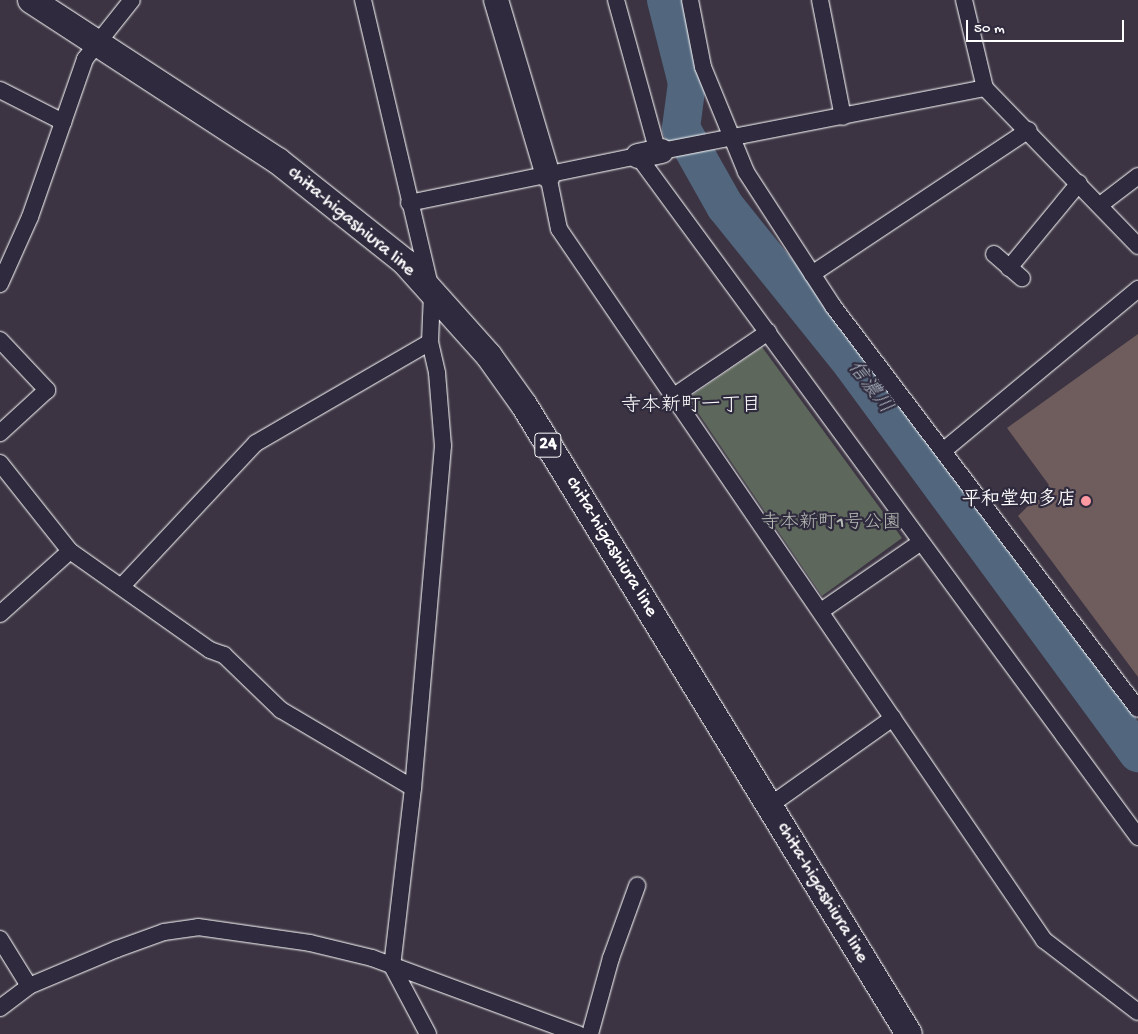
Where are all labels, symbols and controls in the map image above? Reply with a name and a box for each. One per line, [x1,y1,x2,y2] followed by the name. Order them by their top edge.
[968,10,1126,42] scale bar
[974,20,1005,38] text: 50 m
[282,162,420,282] street label: chita-higashiura line
[841,357,897,419] water label: 信濃川
[621,394,761,418] district label: 寺本新町一丁目
[534,430,562,460] road number: 24
[560,473,662,621] street label: chita-higashiura line
[962,490,1076,512] place label: 平和堂知多店
[1080,495,1092,507] marker: 平和堂知多店
[761,513,901,535] park label: 寺本新町1号公園
[771,819,873,967] street label: chita-higashiura line

